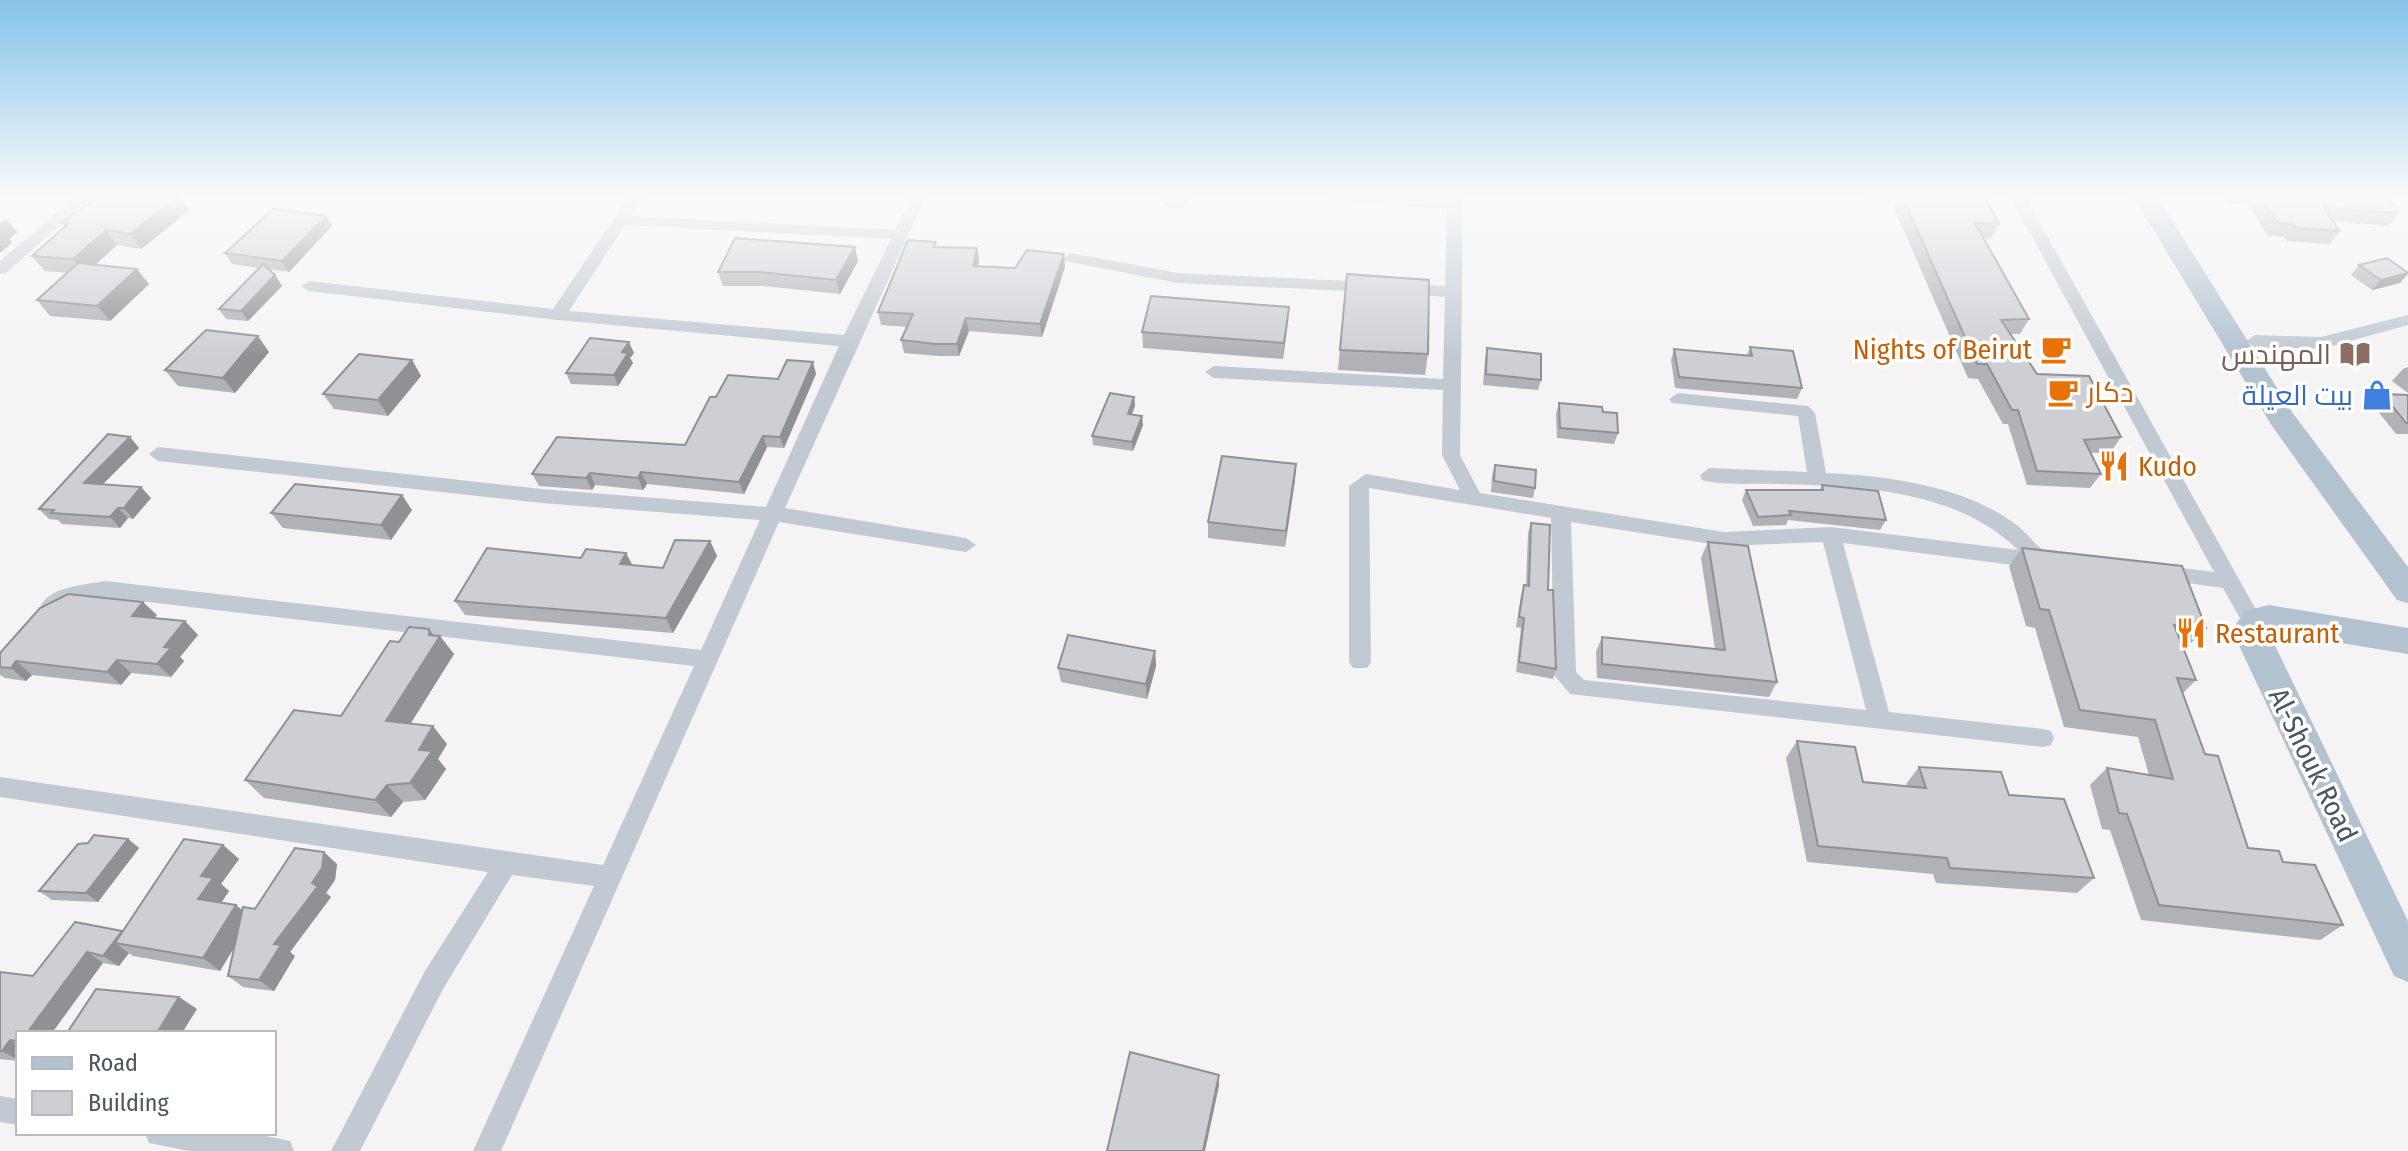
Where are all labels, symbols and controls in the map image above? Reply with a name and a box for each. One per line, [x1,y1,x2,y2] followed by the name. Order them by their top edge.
[2039,332,2073,366] cafe icon: Nights of Beirut
[1853,333,2033,366] place label: Nights of Beirut
[2338,337,2372,371] library icon: المهندس
[2221,338,2331,371] place label: المهندس
[2046,375,2080,409] cafe icon: دكار
[2085,376,2134,409] place label: دكار
[2360,378,2394,412] shop icon: بيت العيلة
[2242,379,2353,412] place label: بيت العيلة
[2097,449,2131,483] restaurant icon: Kudo
[2138,450,2197,483] place label: Kudo
[2174,616,2208,650] restaurant icon: Restaurant
[2215,617,2340,650] place label: Restaurant
[2262,683,2364,847] street label: Al-Shouk Road
[16,1031,276,1135] legend
[88,1049,138,1077] text: Road
[88,1089,170,1117] text: Building

